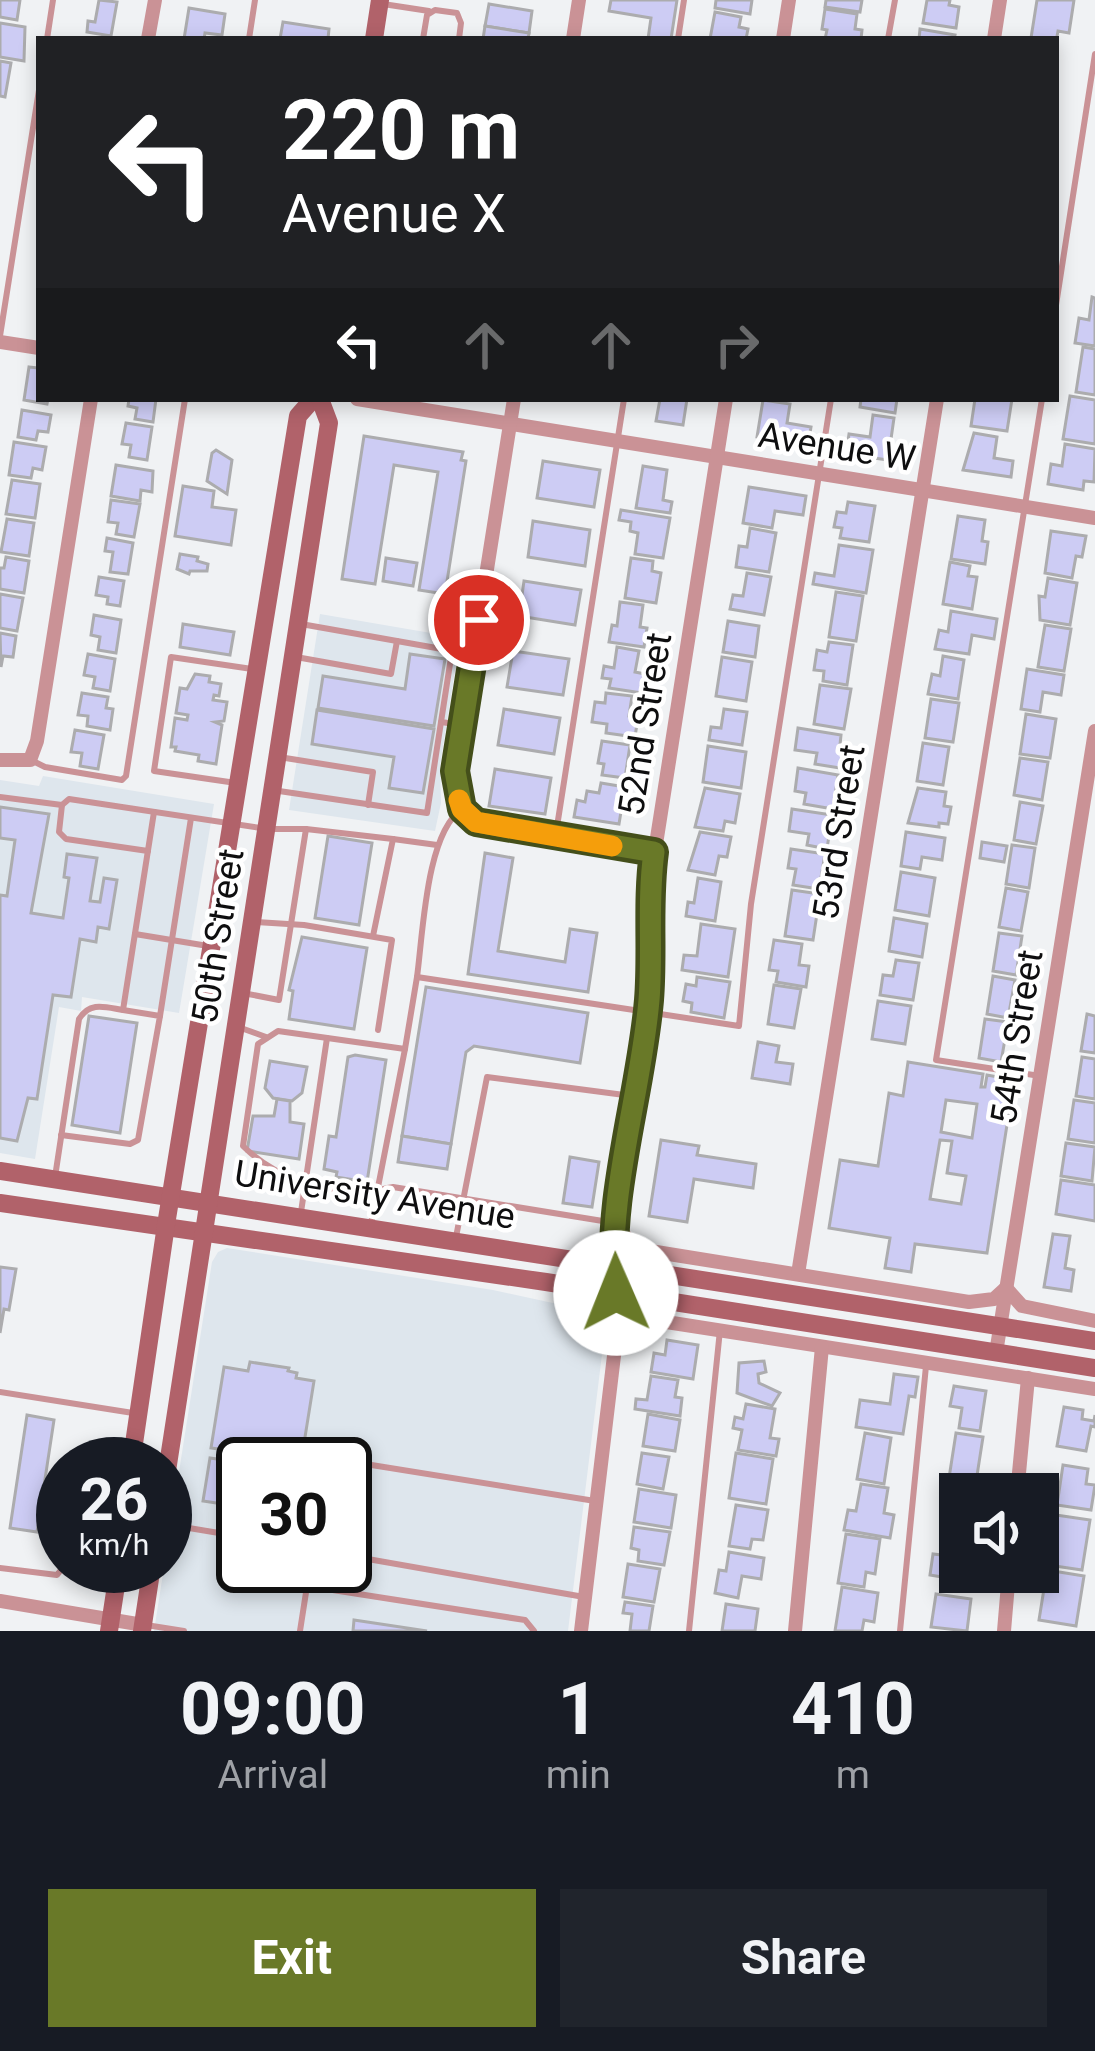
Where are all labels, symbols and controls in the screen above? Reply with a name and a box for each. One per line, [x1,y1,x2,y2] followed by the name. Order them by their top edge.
[282,81,520,180] text: 220 m
[84,84,240,240] icon: left
[282,182,506,245] text: Avenue X
[326,312,392,378] icon: left
[452,312,518,378] icon: ahead
[578,312,644,378] icon: ahead
[704,312,770,378] icon: right
[755,414,919,480] street label: Avenue W
[428,569,530,671] pin
[446,587,512,653] icon: arrive
[610,630,680,819] street label: 52nd Street
[804,742,874,923] street label: 53rd Street
[183,846,252,1026] street label: 50th Street
[982,947,1051,1127] street label: 54th Street
[232,1152,518,1238] street label: University Avenue
[553,1230,679,1356] position arrow
[216,1437,372,1593] speed limit sign: 30
[80,1464,148,1535] text: 26
[939,1473,1059,1593] map controls
[939,1473,1059,1593] button: sound
[79,1527,149,1562] text: km/h
[180,1667,366,1752] text: 09:00
[558,1667,599,1752] text: 1
[791,1667,915,1752] text: 410
[217,1752,328,1798] text: Arrival
[546,1752,611,1798] text: min
[836,1752,870,1798] text: m
[48,1889,536,2027] button: Exit
[560,1889,1047,2027] button: Share

